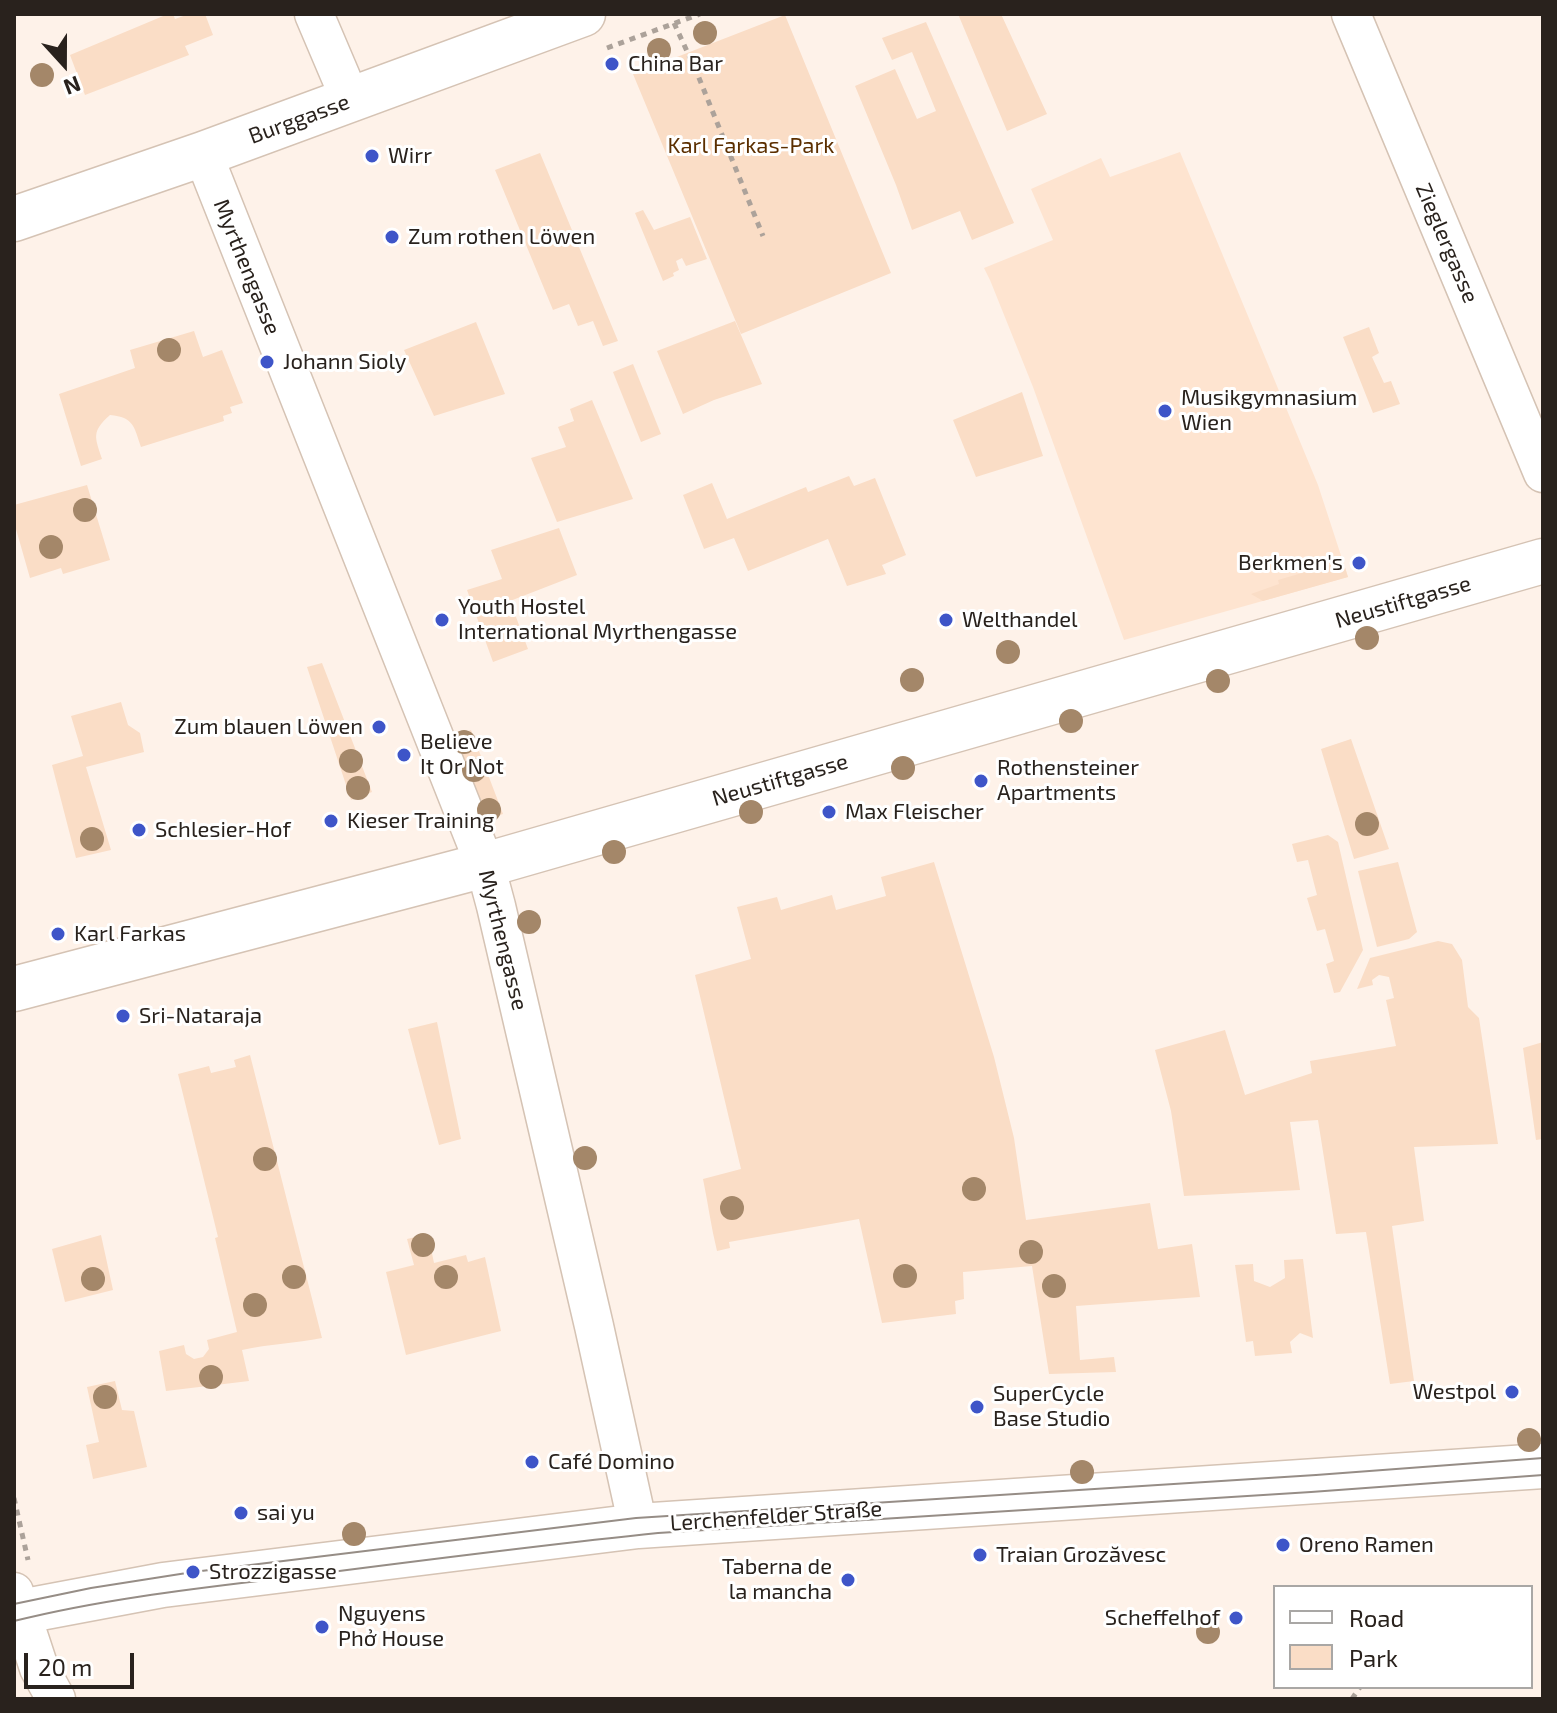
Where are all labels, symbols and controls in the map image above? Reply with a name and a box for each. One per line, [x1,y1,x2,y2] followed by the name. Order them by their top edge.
[24,24,104,104] north arrow
[628,51,723,77] place label: China Bar
[603,55,621,73] marker: China Bar
[61,71,85,101] text: N
[245,89,353,149] street label: Burggasse
[668,133,834,159] park label: Karl Farkas-Park
[388,143,432,169] place label: Wirr
[363,147,381,165] marker: Wirr
[1410,179,1484,307] street label: Zieglergasse
[208,195,286,339] street label: Myrthengasse
[408,224,595,250] place label: Zum rothen Löwen
[383,228,401,246] marker: Zum rothen Löwen
[283,349,406,375] place label: Johann Sioly
[258,353,276,371] marker: Johann Sioly
[1181,385,1357,436] place label: Musikgymnasium Wien
[1156,402,1174,420] marker: Musikgymnasium Wien
[1238,550,1343,576] place label: Berkmen's
[1350,554,1368,572] marker: Berkmen's
[1332,570,1474,634] street label: Neustiftgasse
[458,594,737,646] place label: Youth Hostel International Myrthengasse
[962,607,1078,633] place label: Welthandel
[433,611,451,629] marker: Youth Hostel International Myrthengasse
[937,611,955,629] marker: Welthandel
[174,714,363,740] place label: Zum blauen Löwen
[370,718,388,736] marker: Zum blauen Löwen
[420,729,504,780] place label: Believe It Or Not
[395,746,413,764] marker: Believe It Or Not
[709,748,851,812] street label: Neustiftgasse
[997,755,1139,806] place label: Rothensteiner Apartments
[972,772,990,790] marker: Rothensteiner Apartments
[845,799,984,825] place label: Max Fleischer
[820,803,838,821] marker: Max Fleischer
[347,808,494,834] place label: Kieser Training
[322,812,340,830] marker: Kieser Training
[155,817,291,843] place label: Schlesier-Hof
[130,821,148,839] marker: Schlesier-Hof
[473,867,533,1013] street label: Myrthengasse
[74,921,186,947] place label: Karl Farkas
[49,925,67,943] marker: Karl Farkas
[139,1003,262,1029] place label: Sri-Nataraja
[114,1007,132,1025] marker: Sri-Nataraja
[1412,1379,1496,1405] place label: Westpol
[993,1381,1110,1432] place label: SuperCycle Base Studio
[1503,1383,1521,1401] marker: Westpol
[968,1398,986,1416] marker: SuperCycle Base Studio
[548,1449,675,1475] place label: Café Domino
[523,1453,541,1471] marker: Café Domino
[669,1495,883,1537] street label: Lerchenfelder Straße
[257,1500,315,1526] place label: sai yu
[232,1504,250,1522] marker: sai yu
[1299,1532,1434,1558] place label: Oreno Ramen
[1274,1536,1292,1554] marker: Oreno Ramen
[996,1542,1166,1568] place label: Traian Grozăvesc
[971,1546,989,1564] marker: Traian Grozăvesc
[722,1554,832,1606] place label: Taberna de la mancha
[209,1559,337,1585] place label: Strozzigasse
[184,1563,202,1581] marker: Strozzigasse
[839,1571,857,1589] marker: Taberna de la mancha
[1273,1585,1533,1689] legend
[338,1601,444,1652] place label: Nguyens Phở House
[1349,1603,1404,1632] text: Road
[1105,1605,1220,1631] place label: Scheffelhof
[1227,1609,1245,1627] marker: Scheffelhof
[313,1618,331,1636] marker: Nguyens Phở House
[28,1637,138,1687] scale bar
[1349,1643,1398,1672] text: Park
[38,1652,92,1681] text: 20 m

